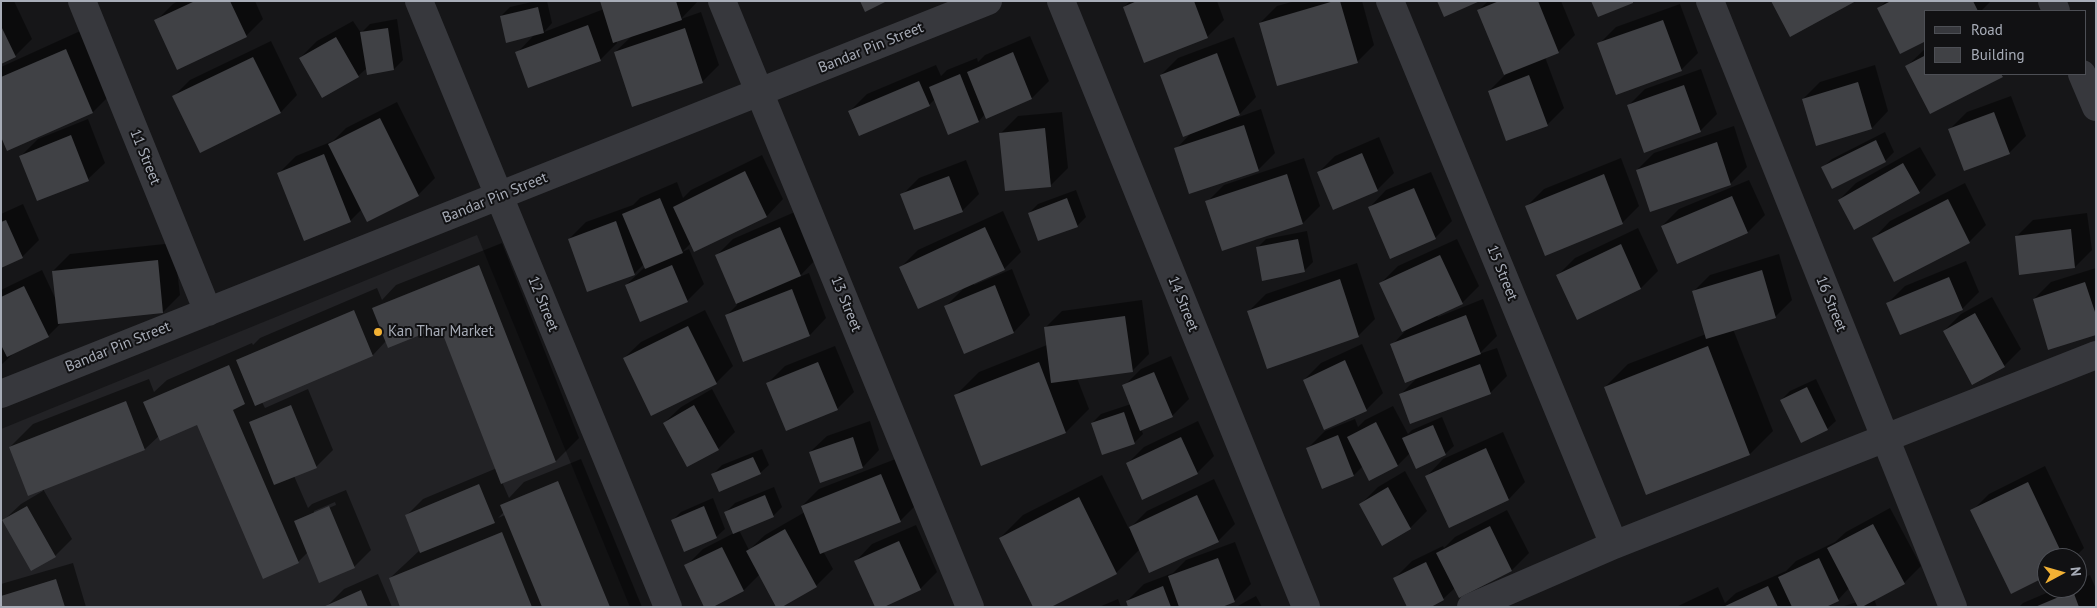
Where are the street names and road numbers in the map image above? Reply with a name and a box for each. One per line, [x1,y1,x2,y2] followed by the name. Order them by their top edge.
[816,19,926,77] street label: Bandar Pin Street
[126,126,164,188] street label: 11 Street
[440,169,550,227] street label: Bandar Pin Street
[1483,242,1521,304] street label: 15 Street
[524,273,562,335] street label: 12 Street
[827,273,865,335] street label: 13 Street
[1164,273,1202,335] street label: 14 Street
[1812,273,1850,335] street label: 16 Street
[63,318,173,376] street label: Bandar Pin Street

